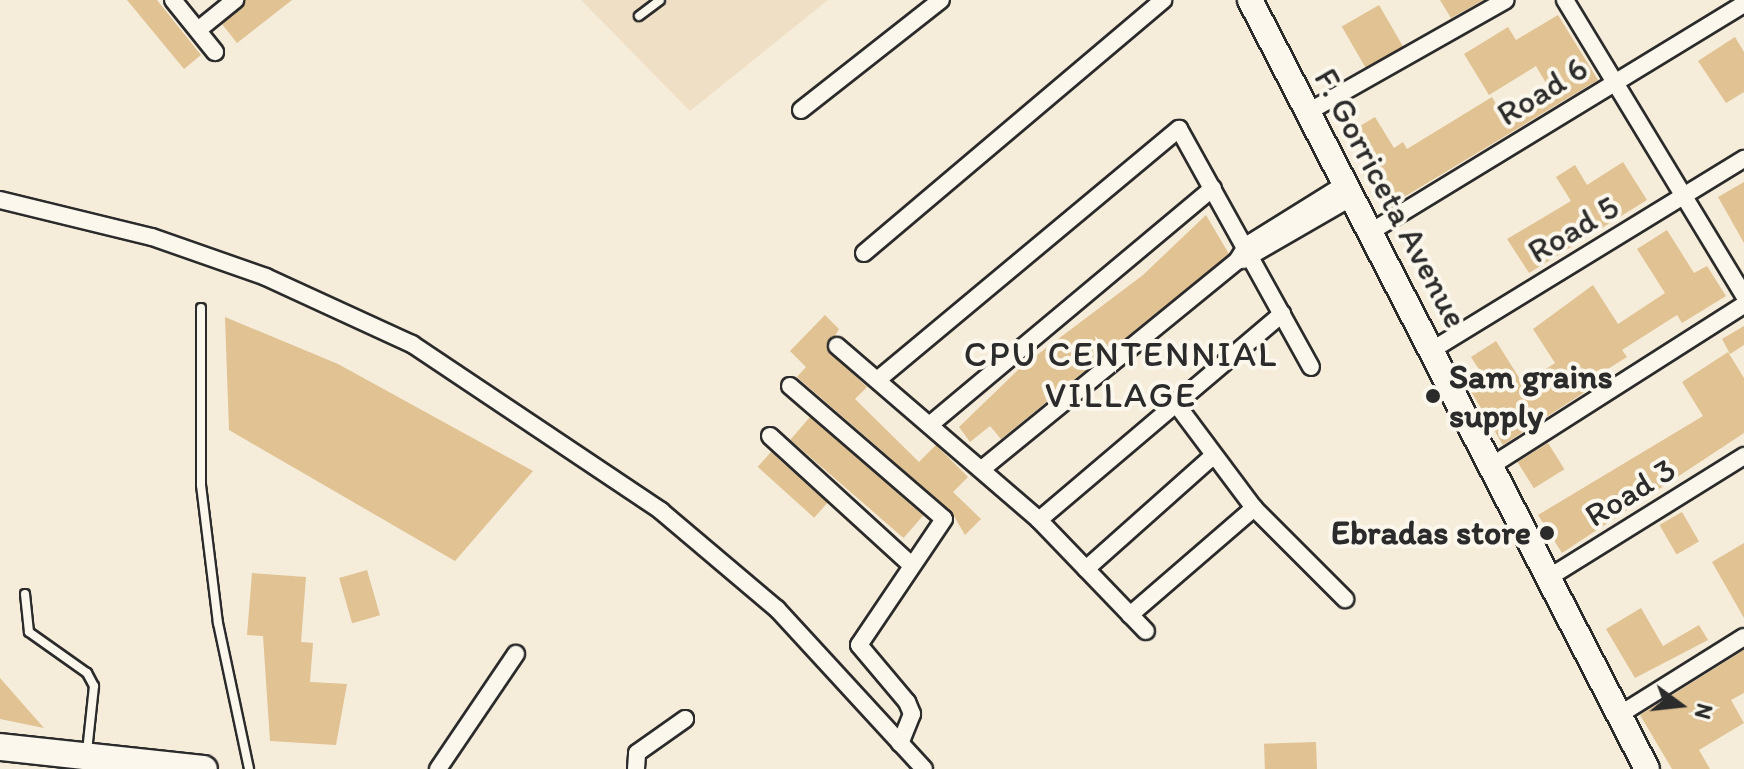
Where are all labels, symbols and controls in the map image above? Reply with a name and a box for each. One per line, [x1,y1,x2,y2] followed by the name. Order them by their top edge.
[1489,48,1595,134] street label: Road 6
[1306,62,1476,334] street label: F. Gorriceta Avenue
[1520,186,1626,272] street label: Road 5
[964,331,1278,416] district label: CPU CENTENNIAL VILLAGE
[1449,356,1613,436] place label: Sam grains supply
[1424,387,1442,405] marker: Sam grains supply
[1577,448,1683,536] street label: Road 3
[1331,513,1531,553] place label: Ebradas store
[1538,524,1556,542] marker: Ebradas store
[1640,665,1720,745] north arrow
[1689,701,1719,722] text: N

